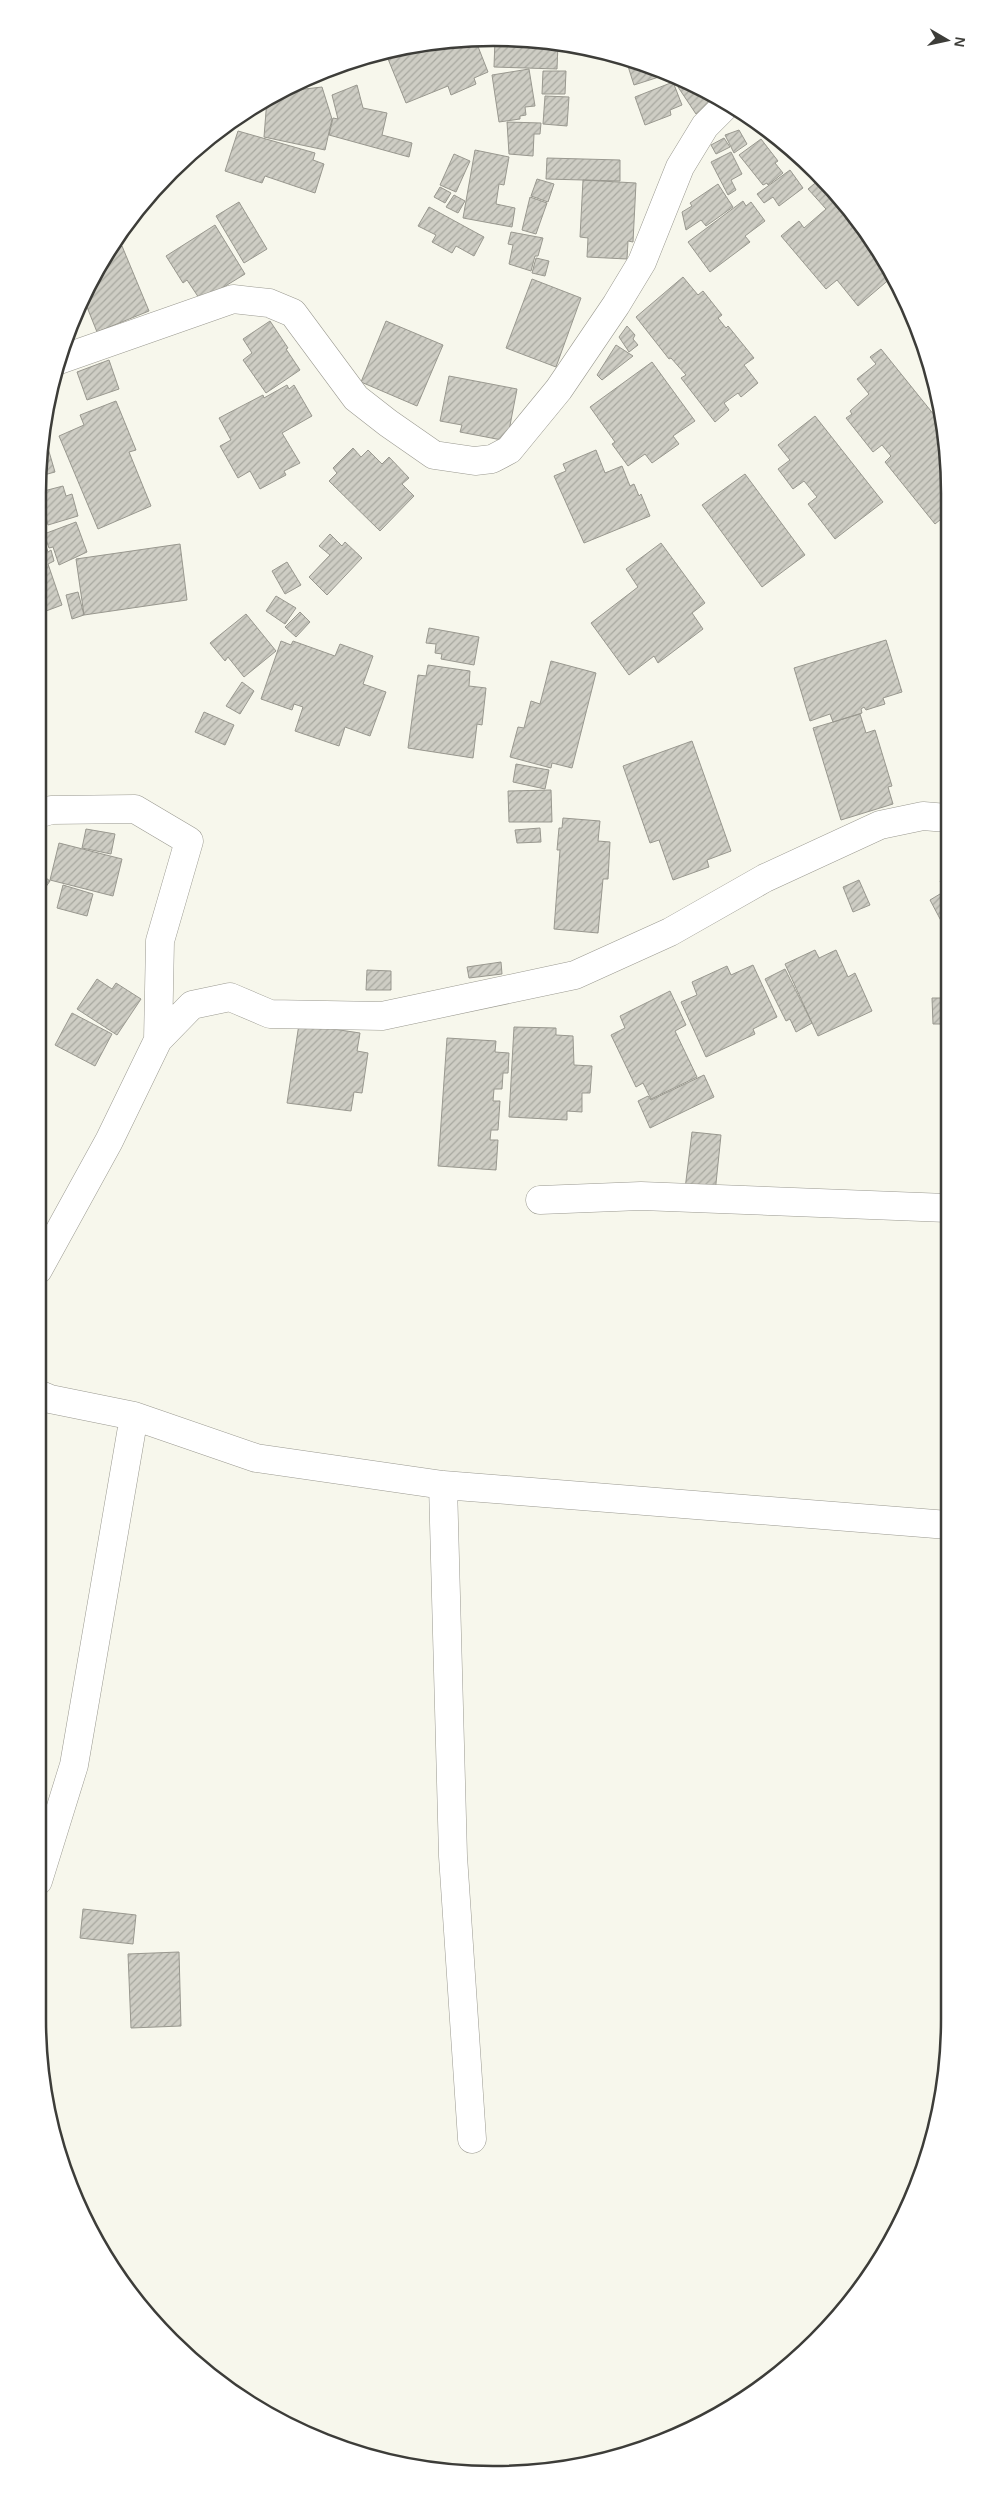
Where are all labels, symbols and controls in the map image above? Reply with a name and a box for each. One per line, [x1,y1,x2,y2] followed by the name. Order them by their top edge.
[922,15,972,65] north arrow
[951,36,969,48] text: N

